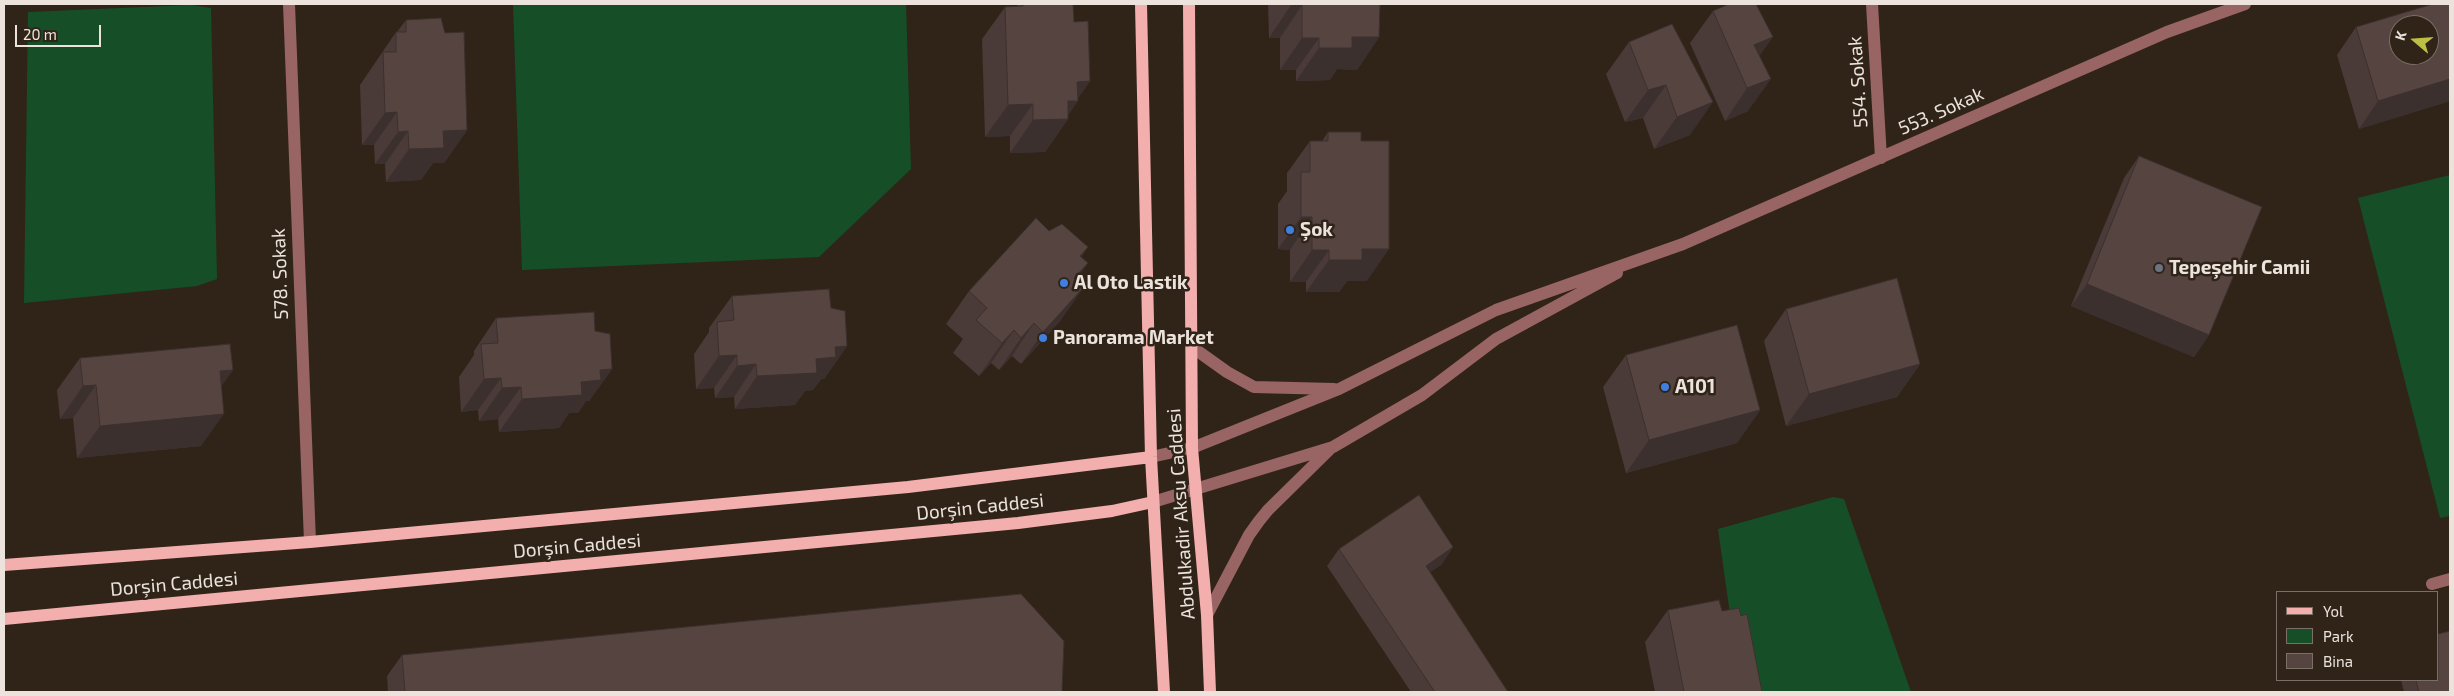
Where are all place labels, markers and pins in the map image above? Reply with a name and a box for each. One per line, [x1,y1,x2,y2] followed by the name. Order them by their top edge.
[1300,219,1333,241] place label: Şok
[1284,224,1296,236] marker: Şok
[2169,257,2310,279] place label: Tepeşehir Camii
[2153,262,2165,274] marker: Tepeşehir Camii
[1074,272,1188,294] place label: Al Oto Lastik
[1058,277,1070,289] marker: Al Oto Lastik
[1053,327,1214,349] place label: Panorama Market
[1037,332,1049,344] marker: Panorama Market
[1675,376,1715,398] place label: A101
[1659,381,1671,393] marker: A101

